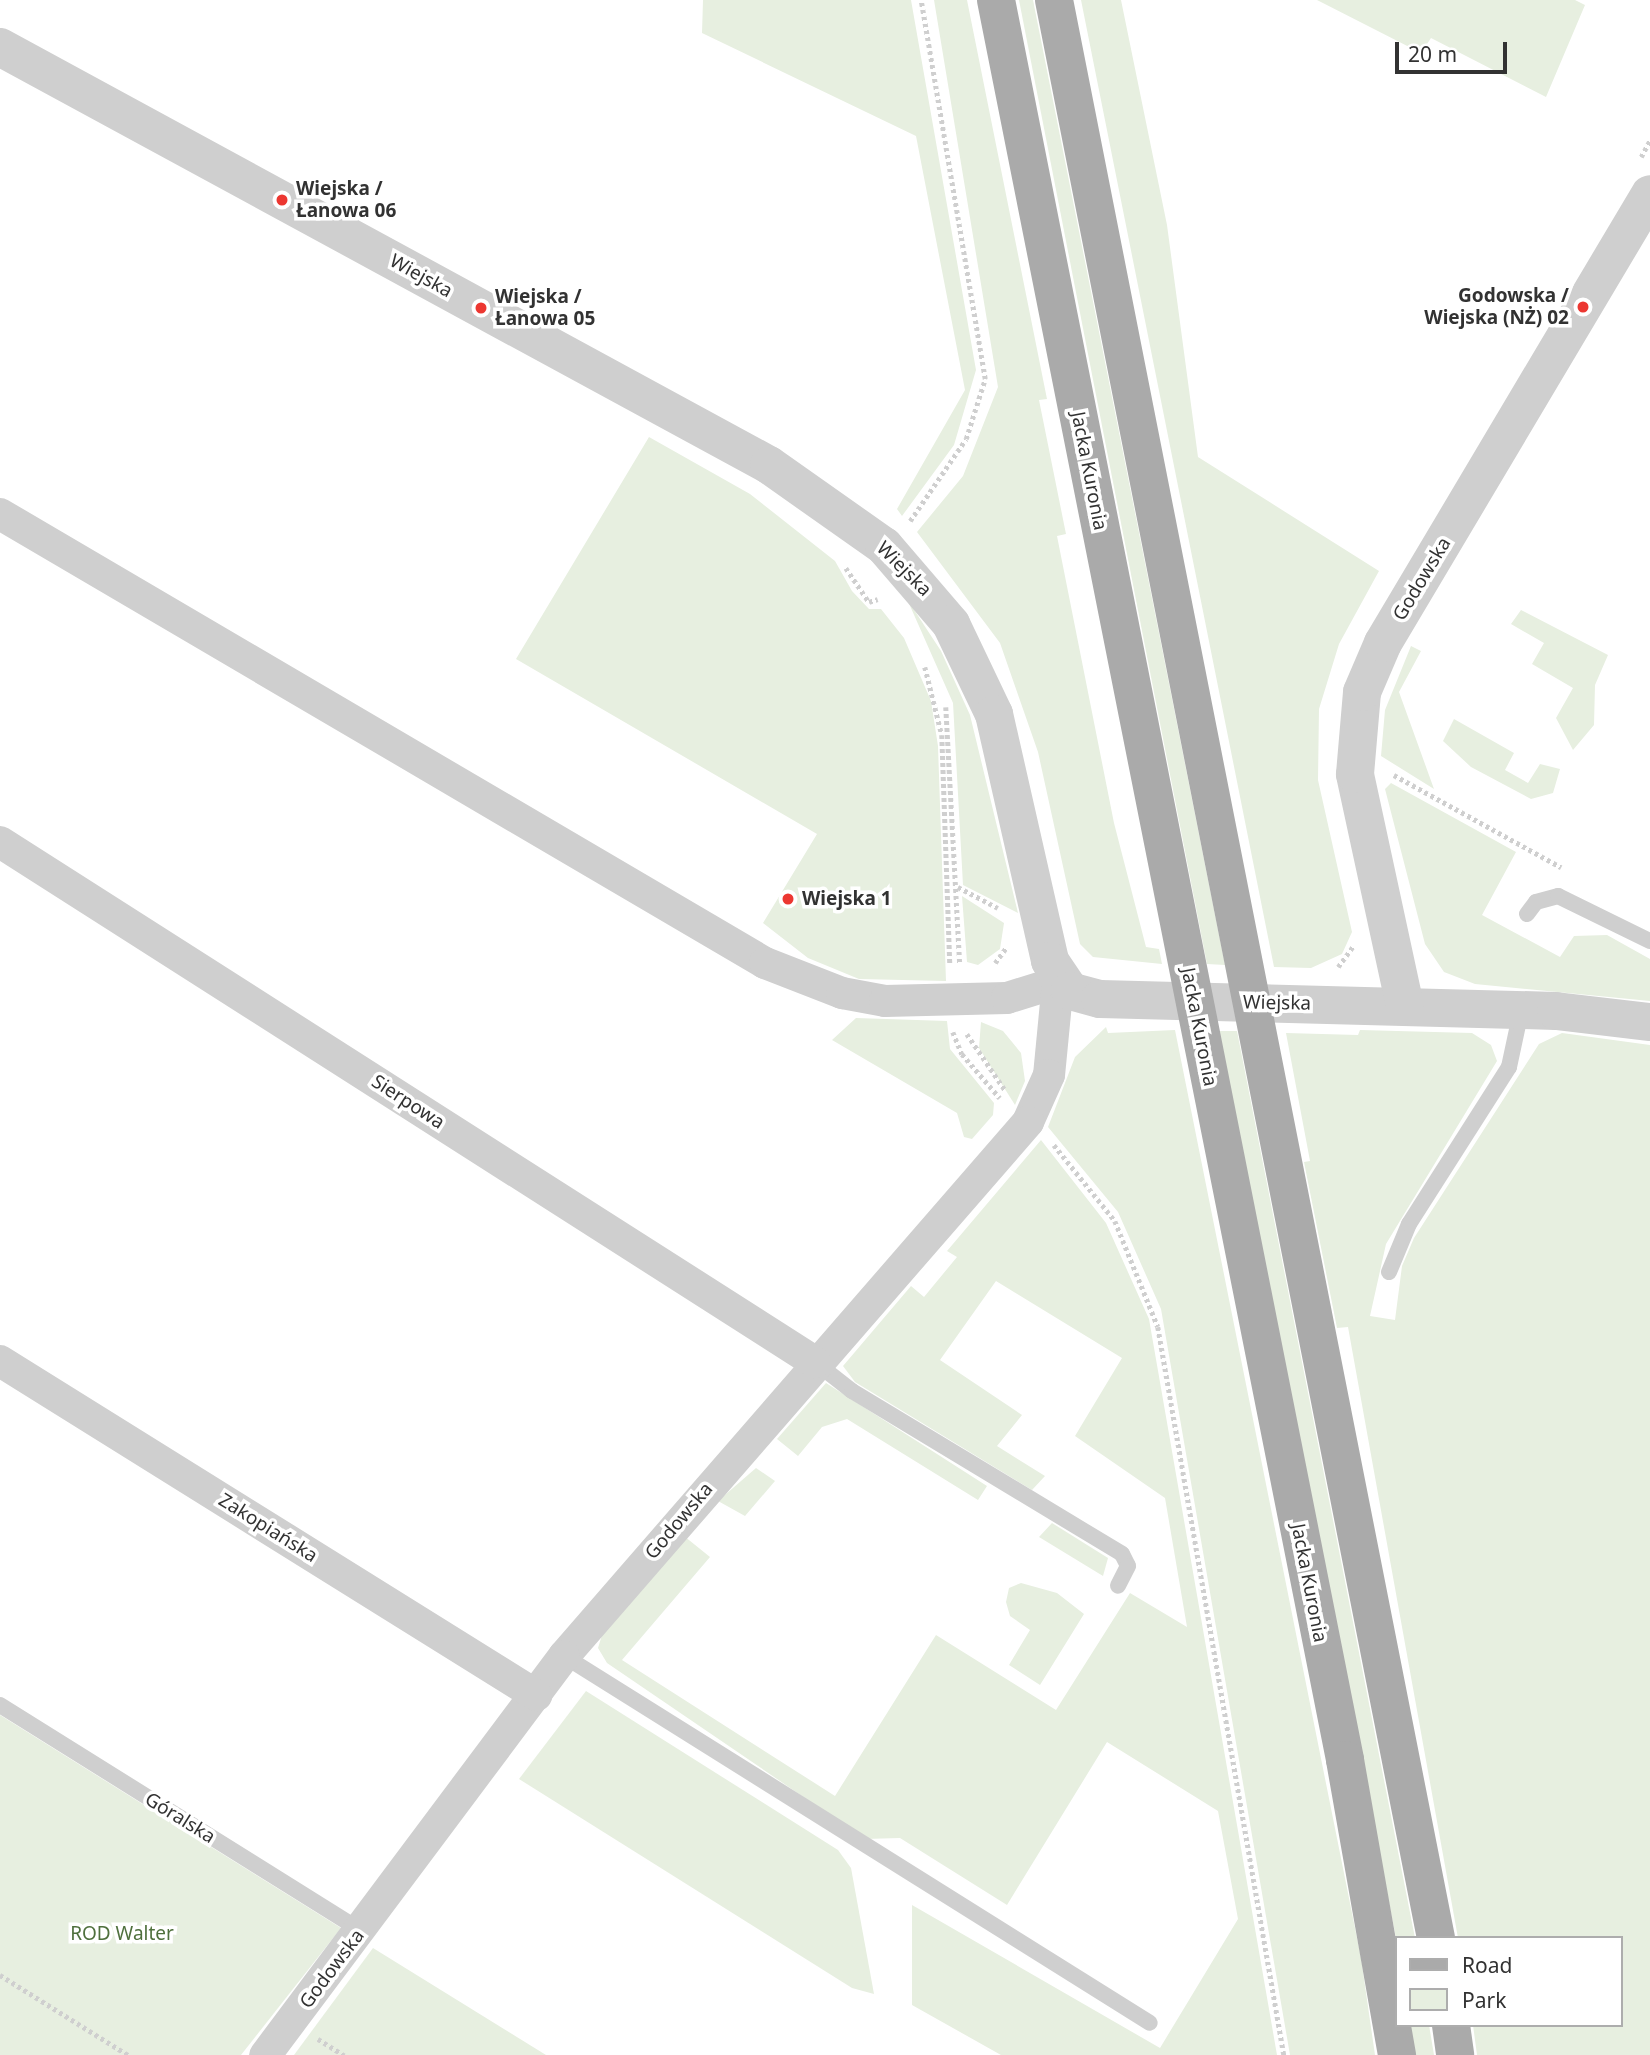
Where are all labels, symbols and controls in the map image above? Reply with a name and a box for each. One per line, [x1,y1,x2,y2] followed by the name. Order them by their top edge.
[1398,28,1510,72] scale bar
[1408,40,1457,68] text: 20 m
[296,178,396,222] place label: Wiejska / Łanowa 06
[274,192,290,208] marker: Wiejska / Łanowa 06
[386,250,456,302] street label: Wiejska
[1424,285,1569,329] place label: Godowska / Wiejska (NŻ) 02
[495,286,595,330] place label: Wiejska / Łanowa 05
[1575,299,1591,315] marker: Godowska / Wiejska (NŻ) 02
[473,300,489,316] marker: Wiejska / Łanowa 05
[1066,410,1112,532] street label: Jacka Kuronia
[1388,533,1456,625] street label: Godowska
[872,537,936,601] street label: Wiejska
[802,888,892,910] place label: Wiejska 1
[780,891,796,907] marker: Wiejska 1
[1176,966,1222,1088] street label: Jacka Kuronia
[1243,991,1311,1015] street label: Wiejska
[367,1070,449,1134] street label: Sierpowa
[640,1478,718,1564] street label: Godowska
[214,1489,322,1567] street label: Zakopiańska
[1286,1522,1332,1644] street label: Jacka Kuronia
[141,1788,219,1848] street label: Góralska
[70,1923,174,1945] park label: ROD Walter
[295,1925,369,2013] street label: Godowska
[1394,1936,1622,2027] legend
[1462,1951,1512,1979] text: Road
[1462,1986,1506,2014] text: Park

